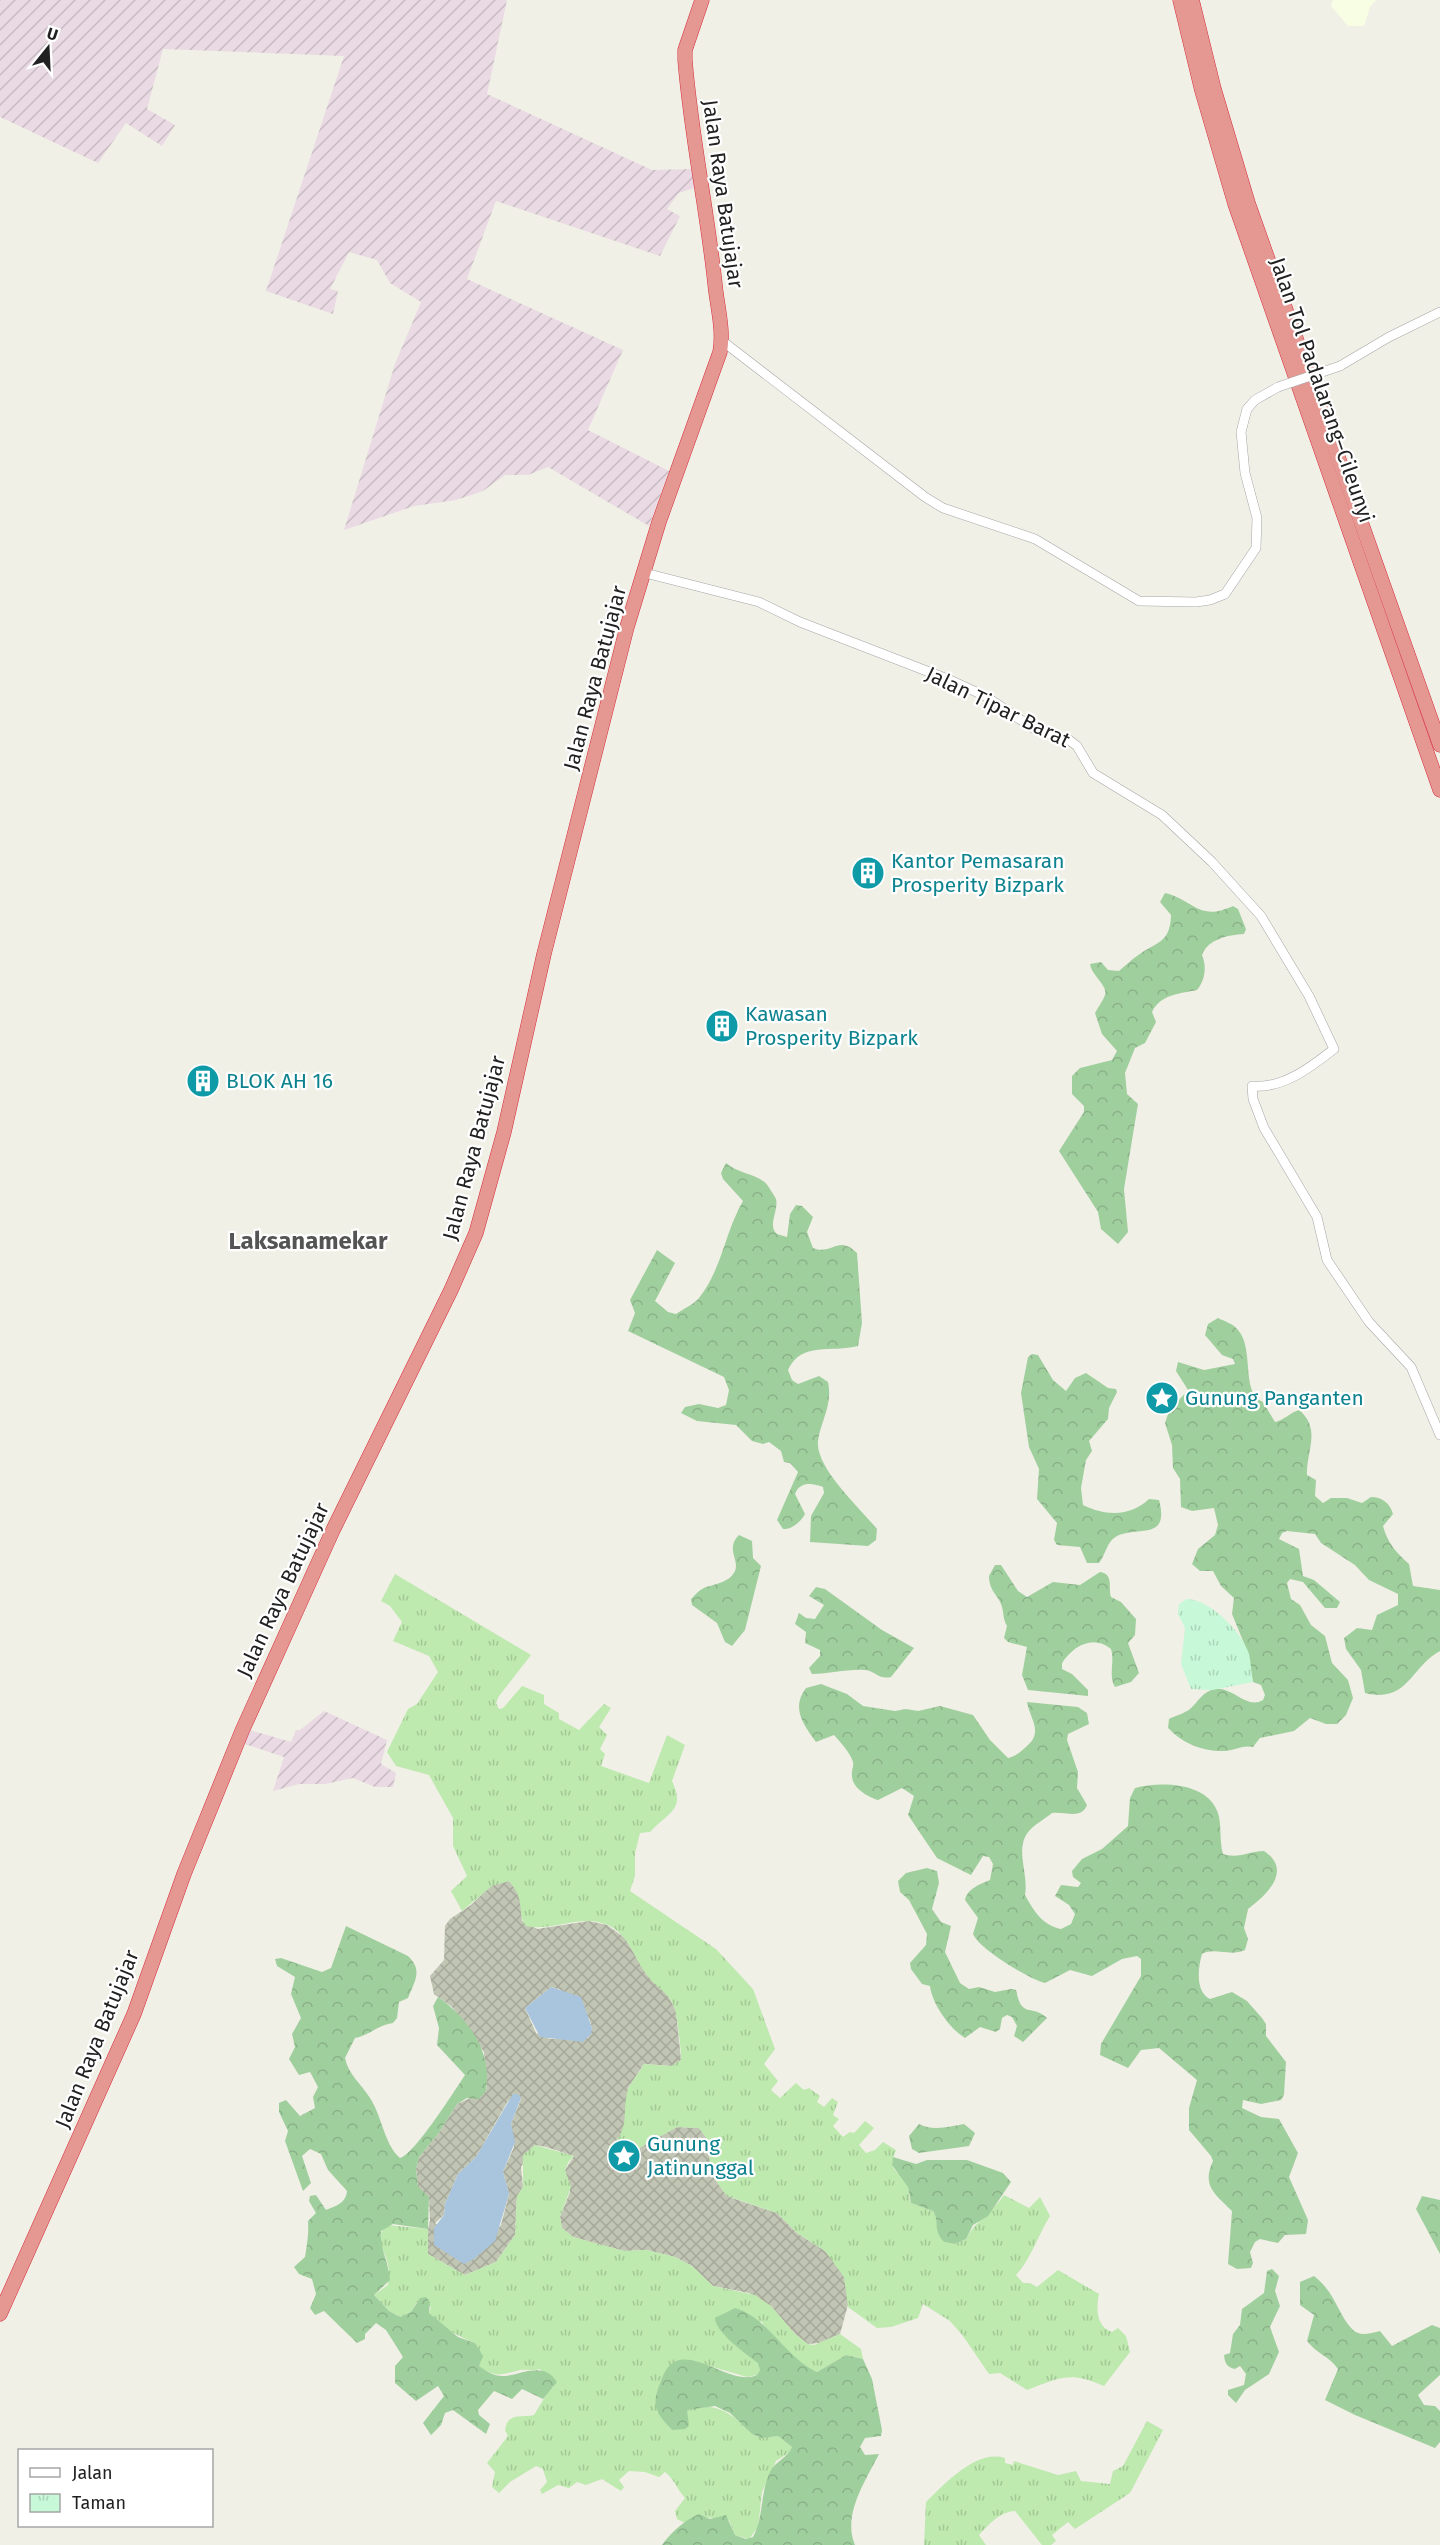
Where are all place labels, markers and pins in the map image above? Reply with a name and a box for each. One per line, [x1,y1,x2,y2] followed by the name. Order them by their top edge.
[891,848,1065,898] place label: Kantor Pemasaran Prosperity Bizpark
[850,855,886,891] building icon: Kantor Pemasaran Prosperity Bizpark
[745,1001,918,1051] place label: Kawasan Prosperity Bizpark
[704,1008,740,1044] building icon: Kawasan Prosperity Bizpark
[185,1063,221,1099] building icon: BLOK AH 16
[226,1068,333,1094] place label: BLOK AH 16
[1144,1380,1180,1416] place icon: Gunung Panganten
[1185,1385,1364,1411] place label: Gunung Panganten
[647,2131,754,2181] place label: Gunung Jatinunggal
[606,2138,642,2174] place icon: Gunung Jatinunggal

